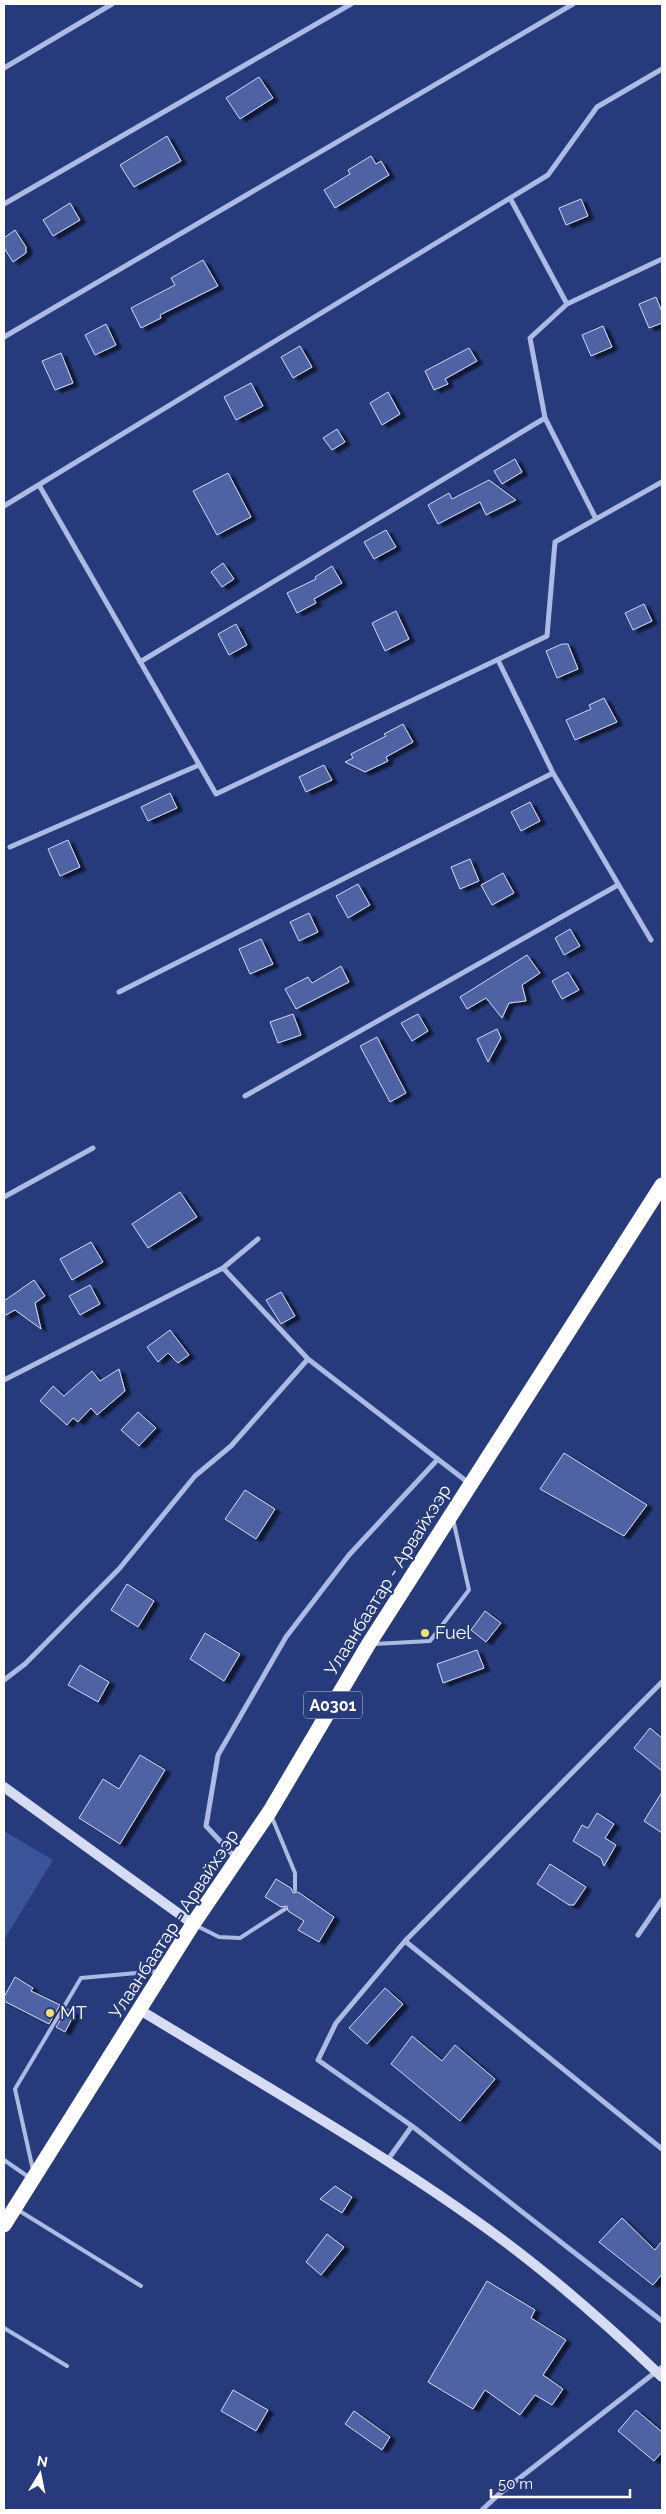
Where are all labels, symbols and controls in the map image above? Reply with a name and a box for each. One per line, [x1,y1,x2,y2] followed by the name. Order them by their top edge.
[320,1480,455,1679] street label: Улаанбаатар - Арвайхээр
[435,1622,471,1643] place label: Fuel
[419,1627,431,1639] marker: Fuel
[304,1692,362,1718] road number: A0301
[105,1825,243,2022] street label: Улаанбаатар - Арвайхээр
[60,2002,87,2023] place label: МТ
[44,2007,56,2019] marker: МТ
[15,2449,65,2499] north arrow
[36,2452,49,2470] text: N
[491,2466,630,2498] scale bar
[498,2475,533,2493] text: 50 m

